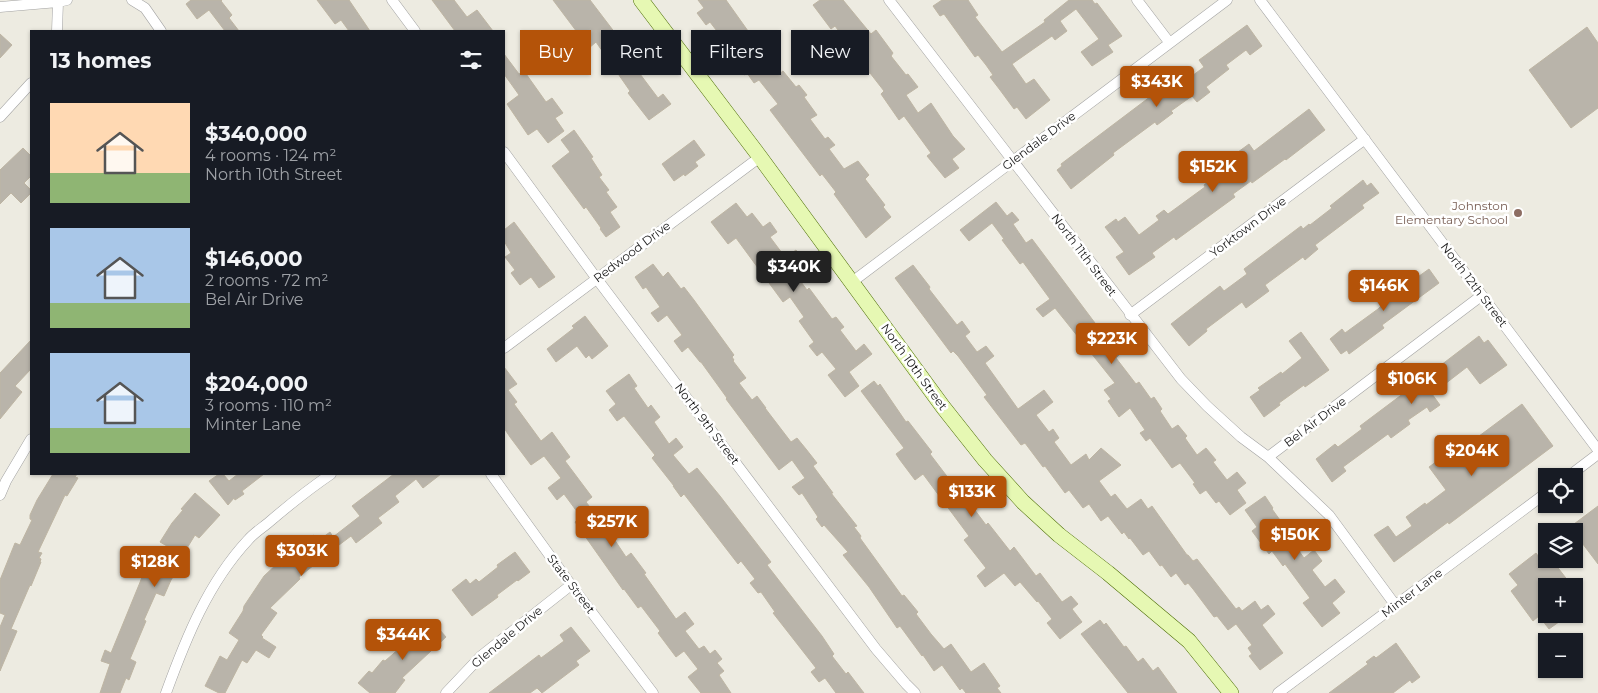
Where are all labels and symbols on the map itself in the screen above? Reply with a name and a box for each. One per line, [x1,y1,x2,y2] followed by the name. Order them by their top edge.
[1122,66,1192,108] pin: $343K
[999,108,1078,173] street label: Glendale Drive
[1178,150,1248,193] pin: $152K
[1207,193,1289,260] street label: Yorktown Drive
[1395,198,1508,227] place label: Johnston Elementary School
[1512,207,1524,219] marker: Johnston Elementary School
[1048,210,1120,299] street label: North 11th Street
[590,218,673,285] street label: Redwood Drive
[1438,239,1511,330] street label: North 12th Street
[759,250,829,293] pin: $340K
[1349,270,1419,312] pin: $146K
[878,321,951,413] street label: North 10th Street
[1077,322,1147,365] pin: $223K
[1377,362,1447,405] pin: $106K
[672,380,743,468] street label: North 9th Street
[1281,393,1349,450] street label: Bel Air Drive
[1437,434,1507,477] pin: $204K
[937,476,1007,518] pin: $133K
[577,506,647,548] pin: $257K
[1260,518,1330,561] pin: $150K
[267,534,337,577] pin: $303K
[120,546,190,588] pin: $128K
[544,551,599,616] street label: State Street
[1378,565,1445,620] street label: Minter Lane
[468,603,545,671] street label: Glendale Drive
[368,618,438,661] pin: $344K

